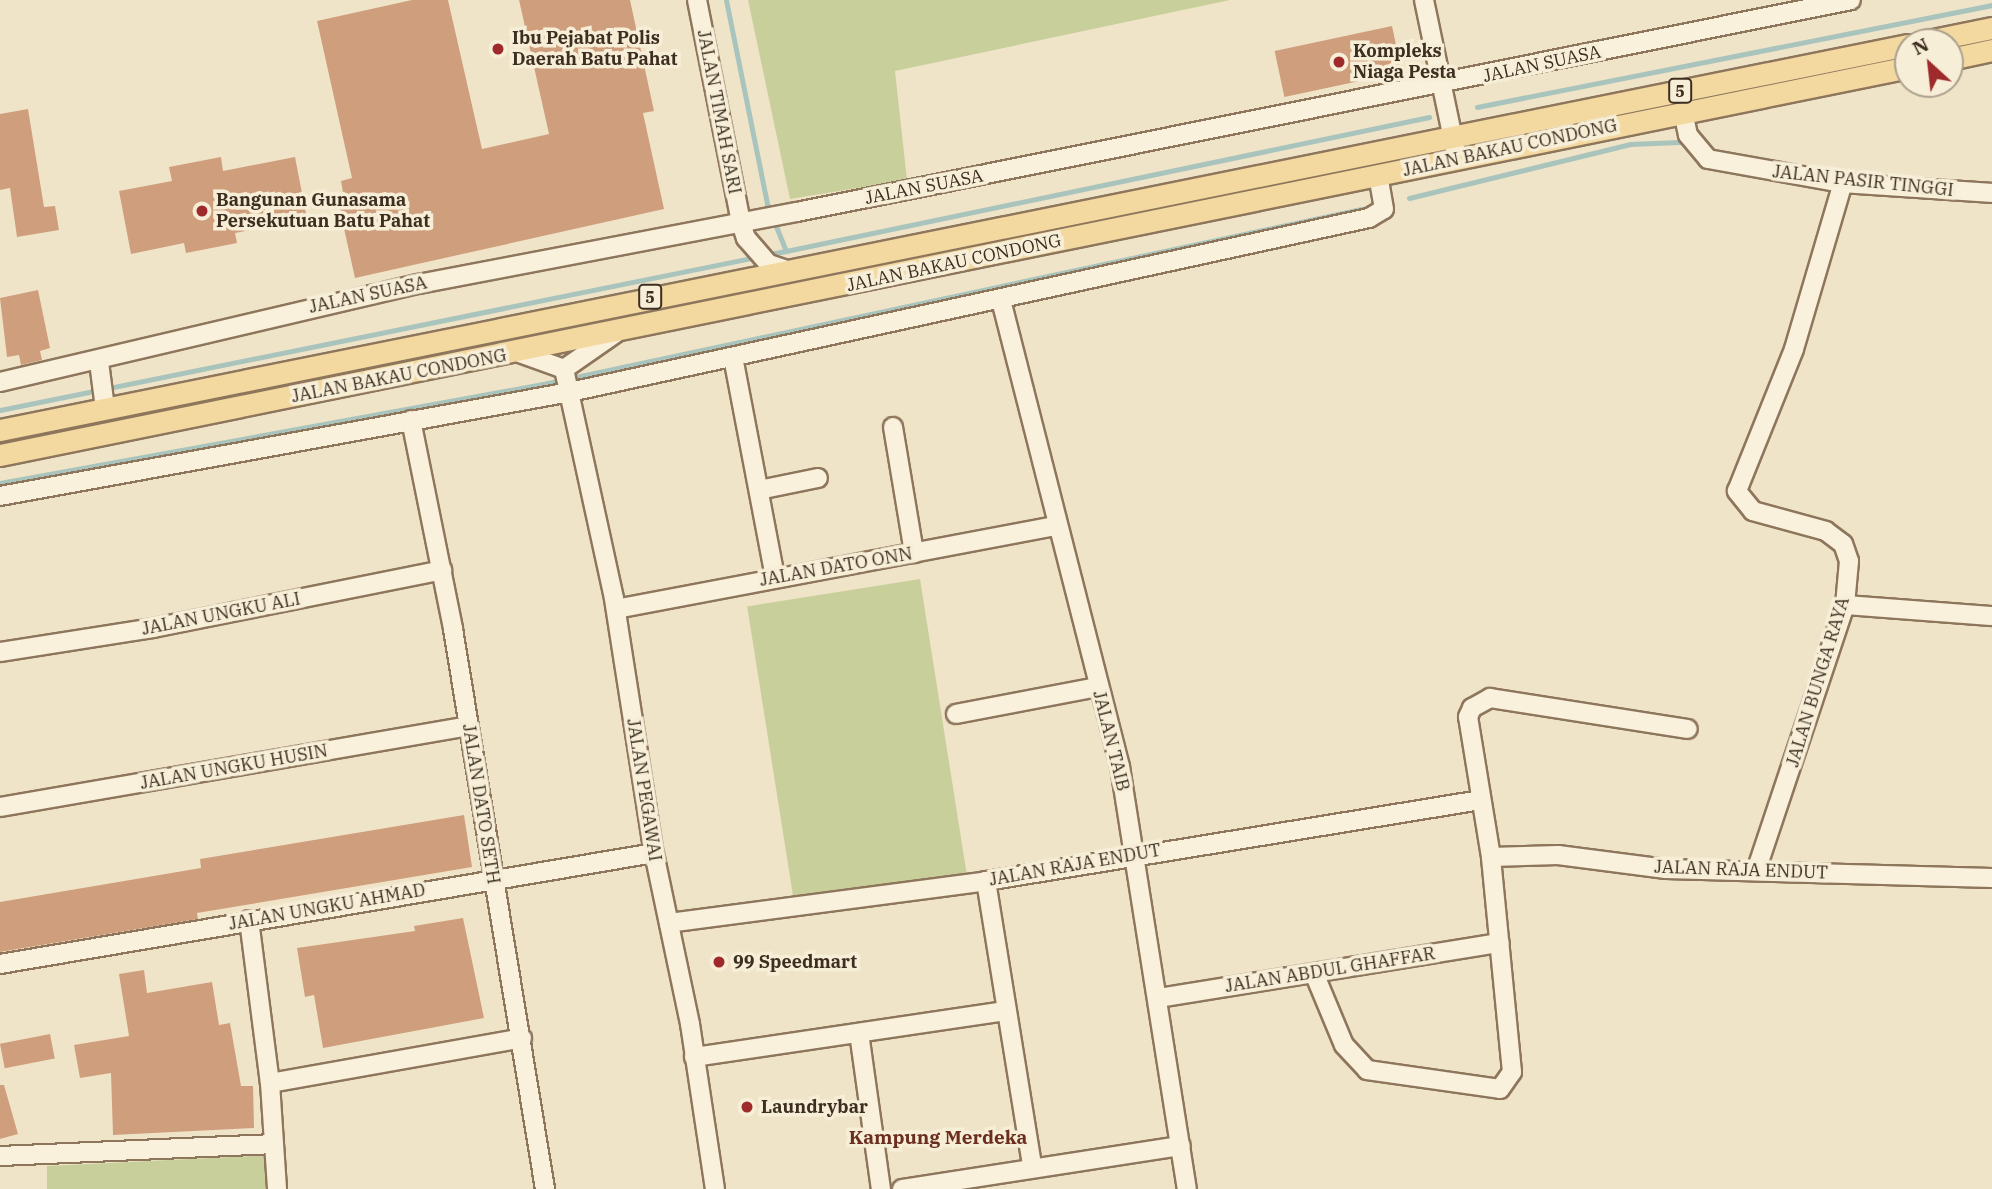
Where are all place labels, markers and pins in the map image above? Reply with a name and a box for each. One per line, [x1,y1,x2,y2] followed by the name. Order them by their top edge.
[512,28,678,70] place label: Ibu Pejabat Polis Daerah Batu Pahat
[490,41,506,57] marker: Ibu Pejabat Polis Daerah Batu Pahat
[1353,41,1456,84] place label: Kompleks Niaga Pesta
[1331,54,1347,70] marker: Kompleks Niaga Pesta
[216,190,430,232] place label: Bangunan Gunasama Persekutuan Batu Pahat
[194,203,210,219] marker: Bangunan Gunasama Persekutuan Batu Pahat
[733,951,857,973] place label: 99 Speedmart
[711,954,727,970] marker: 99 Speedmart
[761,1096,868,1118] place label: Laundrybar
[739,1099,755,1115] marker: Laundrybar

